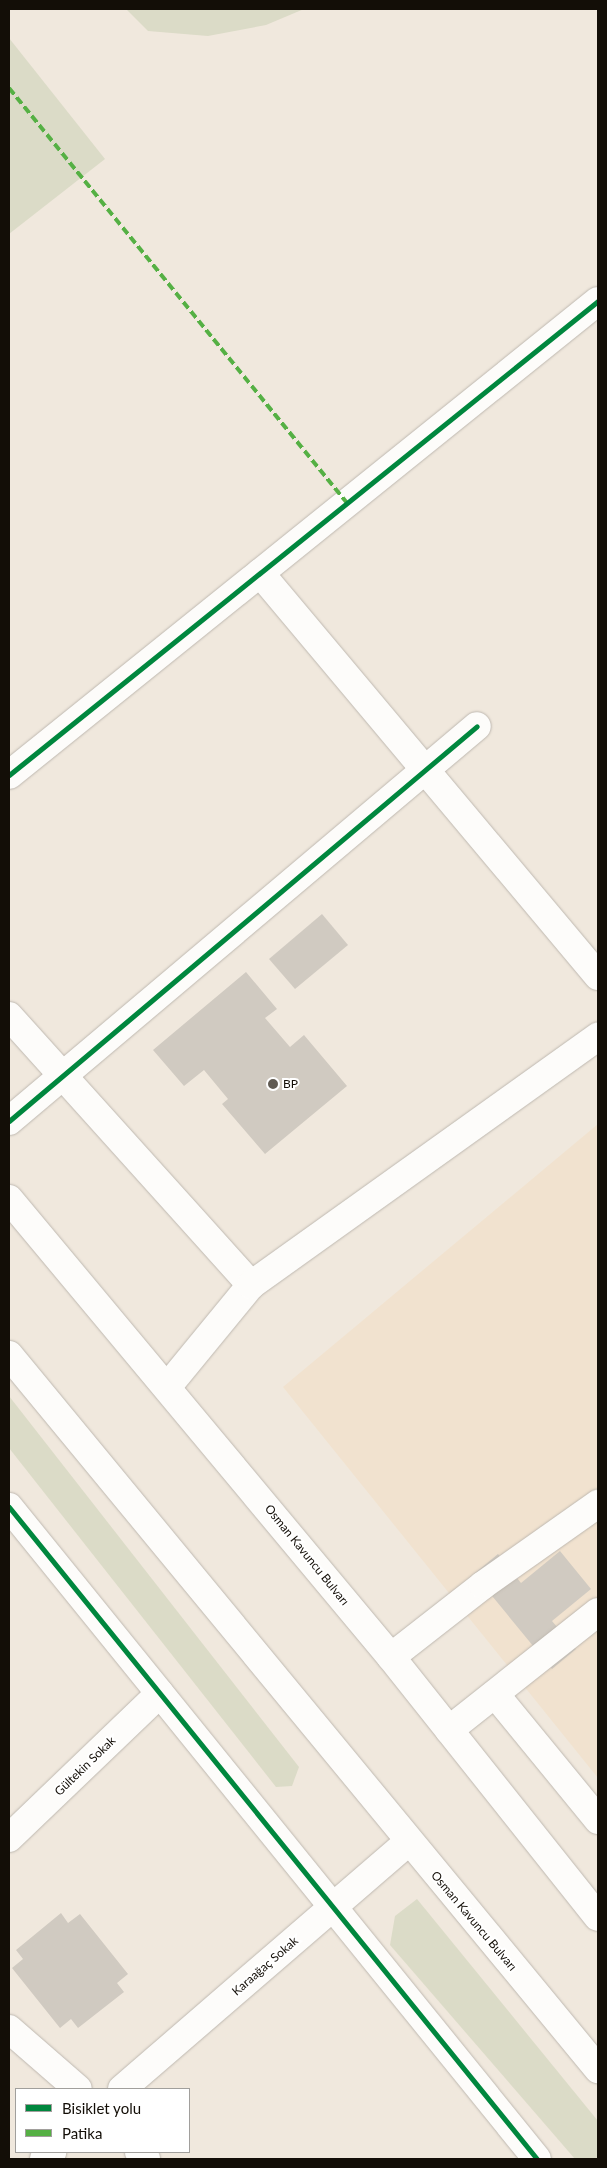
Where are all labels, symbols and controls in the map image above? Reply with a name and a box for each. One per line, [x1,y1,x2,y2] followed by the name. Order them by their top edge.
[283,1077,298,1091] place label: BP
[267,1078,279,1090] marker: BP
[262,1502,352,1608] street label: Osman Kavuncu Bulvarı
[52,1733,118,1799] street label: Gültekin Sokak
[428,1868,520,1974] street label: Osman Kavuncu Bulvarı
[229,1933,301,1999] street label: Karaağaç Sokak
[15,2088,190,2153] legend
[62,2099,141,2117] text: Bisiklet yolu
[62,2124,102,2142] text: Patika

